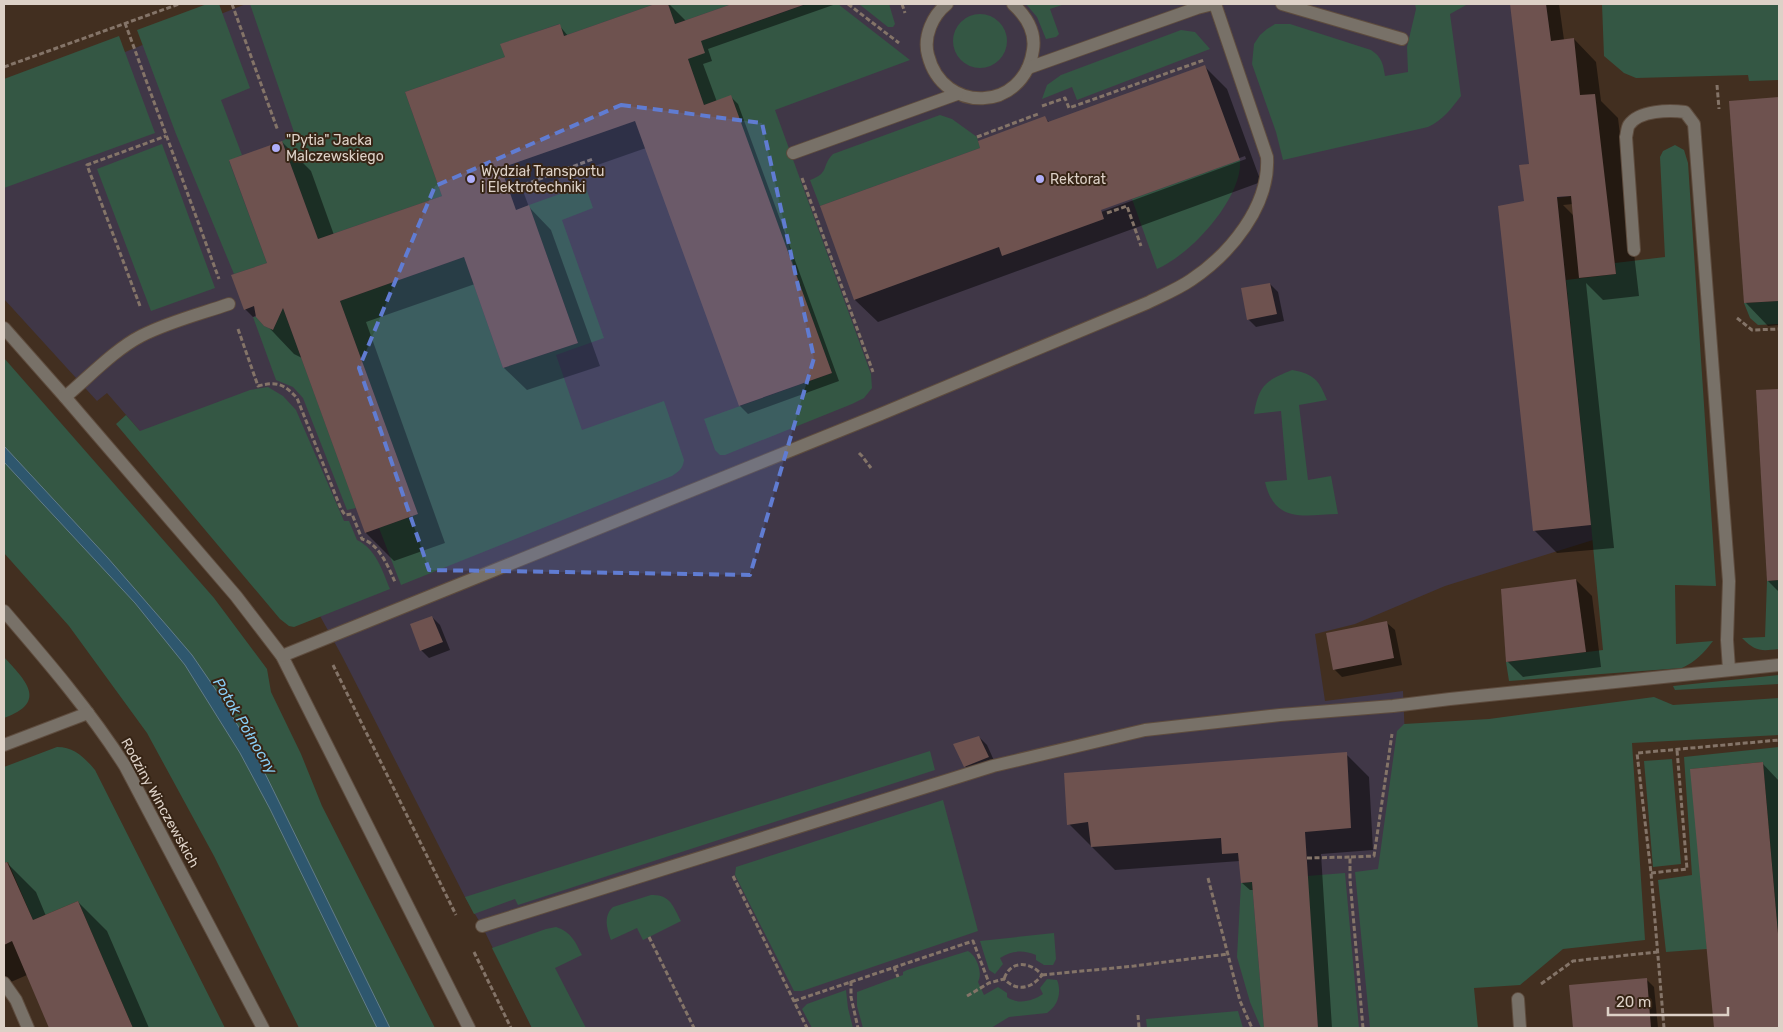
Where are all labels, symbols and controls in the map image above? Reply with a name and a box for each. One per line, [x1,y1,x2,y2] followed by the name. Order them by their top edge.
[286,132,384,165] place label: "Pytia" Jacka Malczewskiego
[270,142,282,154] marker: "Pytia" Jacka Malczewskiego
[481,163,604,196] place label: Wydział Transportu i Elektrotechniki
[1050,171,1107,188] place label: Rektorat
[465,173,477,185] marker: Wydział Transportu i Elektrotechniki
[1034,173,1046,185] marker: Rektorat
[209,675,281,778] water label: Potok Północny
[117,735,203,871] street label: Rodziny Winczewskich
[1608,984,1728,1016] scale bar
[1616,993,1651,1011] text: 20 m

